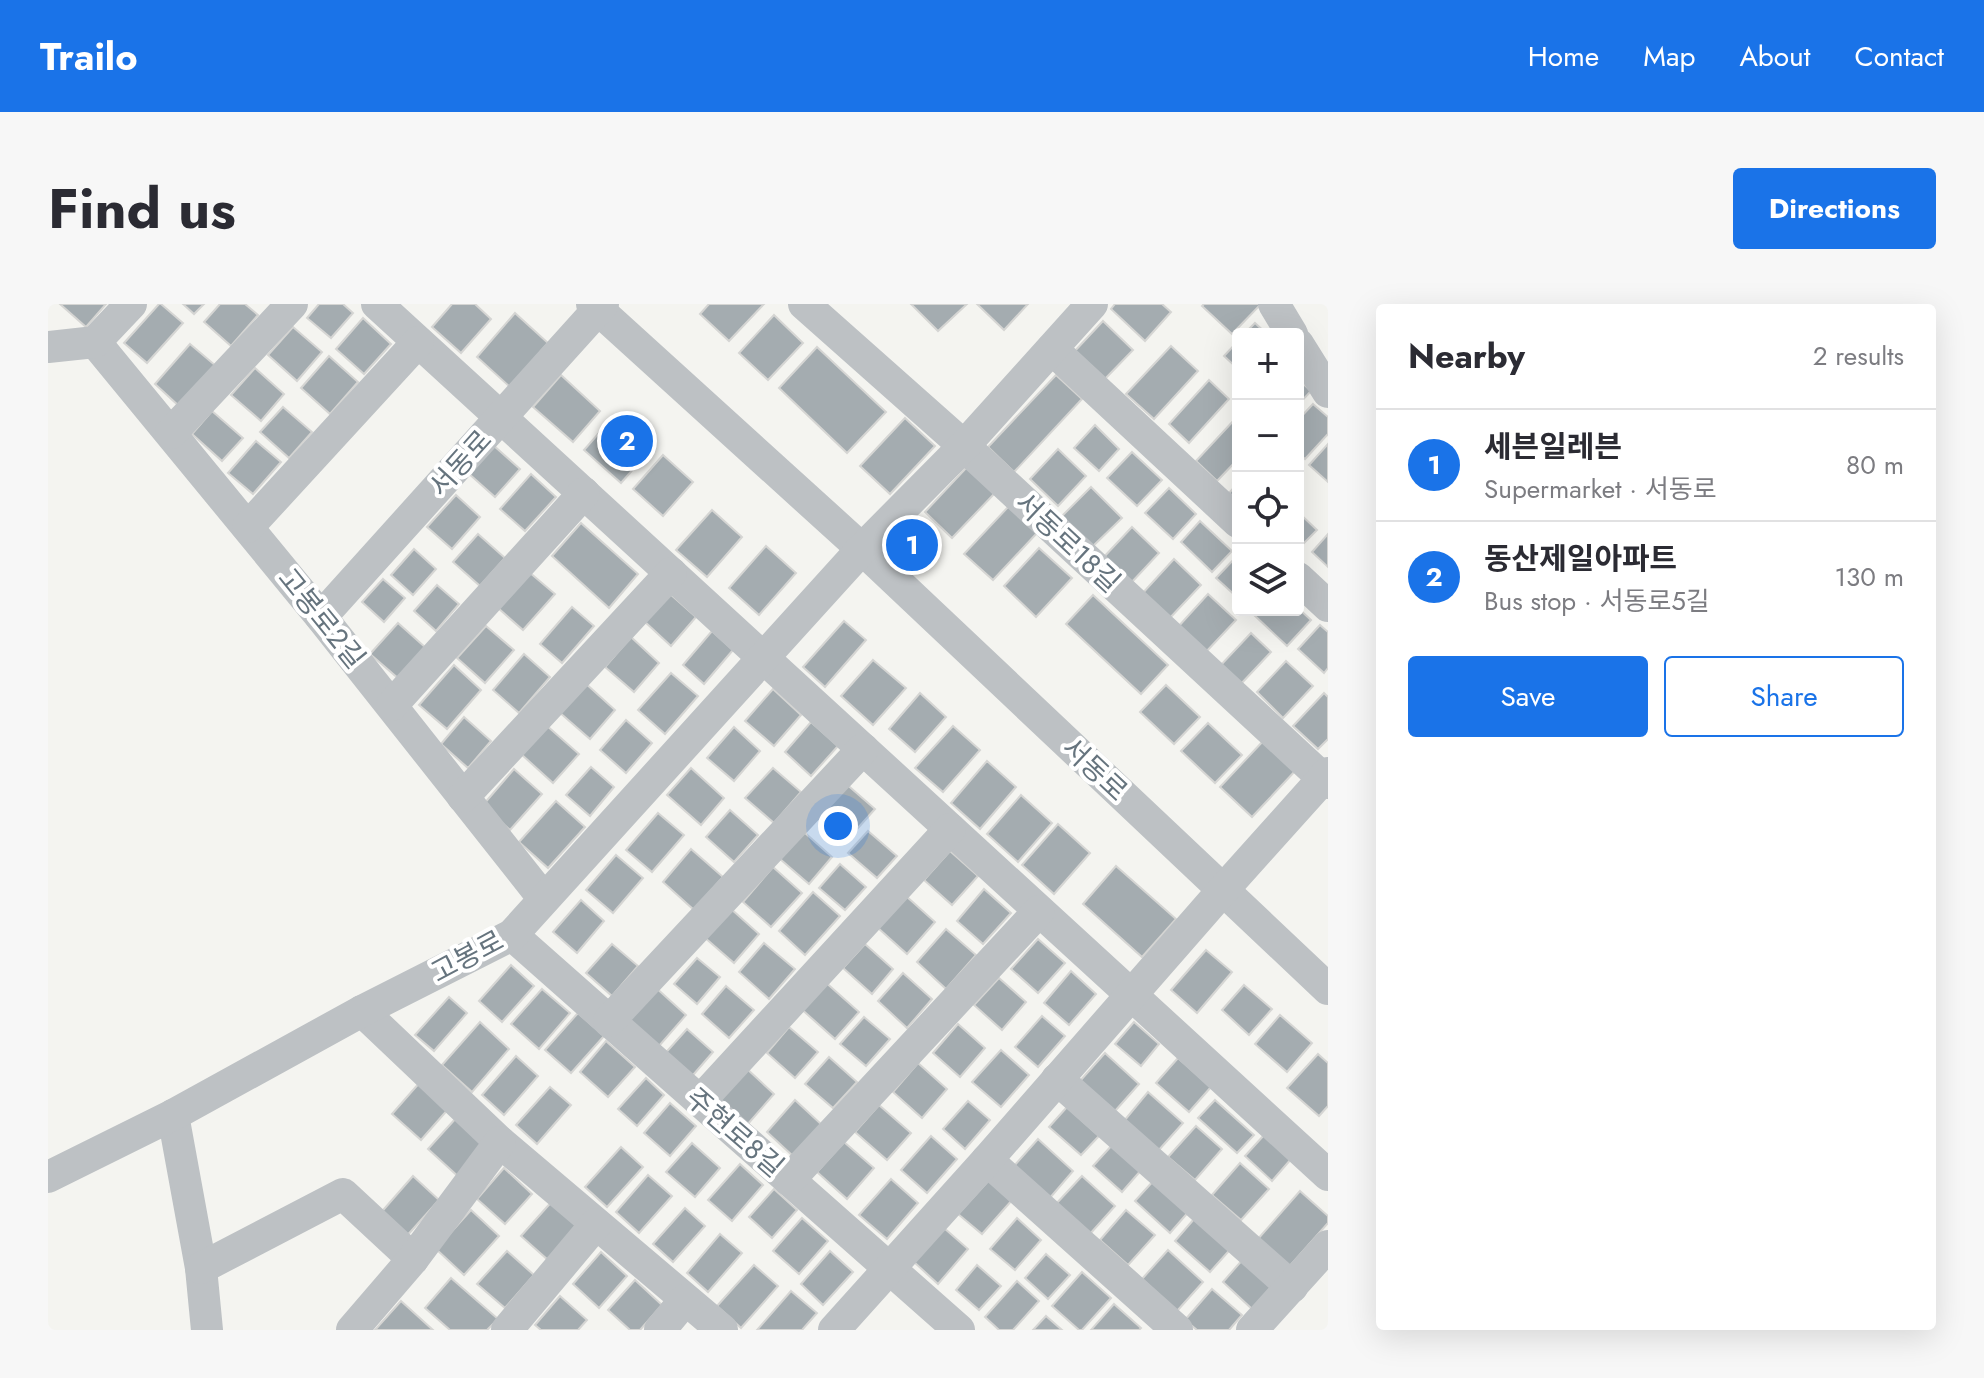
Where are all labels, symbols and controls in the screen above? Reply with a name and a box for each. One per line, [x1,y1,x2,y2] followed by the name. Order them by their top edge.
[40,29,138,84] text: Trailo
[1528,36,1599,77] text: Home
[1643,36,1695,77] text: Map
[1739,36,1811,77] text: About
[1855,36,1944,77] text: Contact
[48,168,236,249] text: Find us
[1733,168,1936,249] button: Directions
[1232,328,1304,616] map controls
[1232,328,1304,400] button: +
[1408,332,1525,381] text: Nearby
[1813,337,1904,375] text: 2 results
[1232,400,1304,472] button: −
[601,411,653,471] pin: 2
[419,421,501,506] street label: 서동로
[1484,425,1622,468] text: 세븐일레븐
[1427,446,1441,484] text: 1
[1846,446,1904,484] text: 80 m
[1484,470,1717,508] text: Supermarket · 서동로
[1232,472,1304,544] button: locate
[1006,483,1130,602] street label: 서동로18길
[886,515,938,575] pin: 1
[1484,537,1677,580] text: 동산제일아파트
[1232,544,1304,616] button: layers
[1425,558,1443,596] text: 2
[1834,558,1904,596] text: 130 m
[268,559,375,677] street label: 고봉로2길
[1484,582,1710,620] text: Bus stop · 서동로5길
[1408,656,1648,737] button: Save
[1664,656,1904,737] button: Share
[1052,728,1137,811] street label: 서동로
[818,806,858,846] your location
[423,920,511,993] street label: 고봉로
[677,1078,793,1187] street label: 주현로8길

